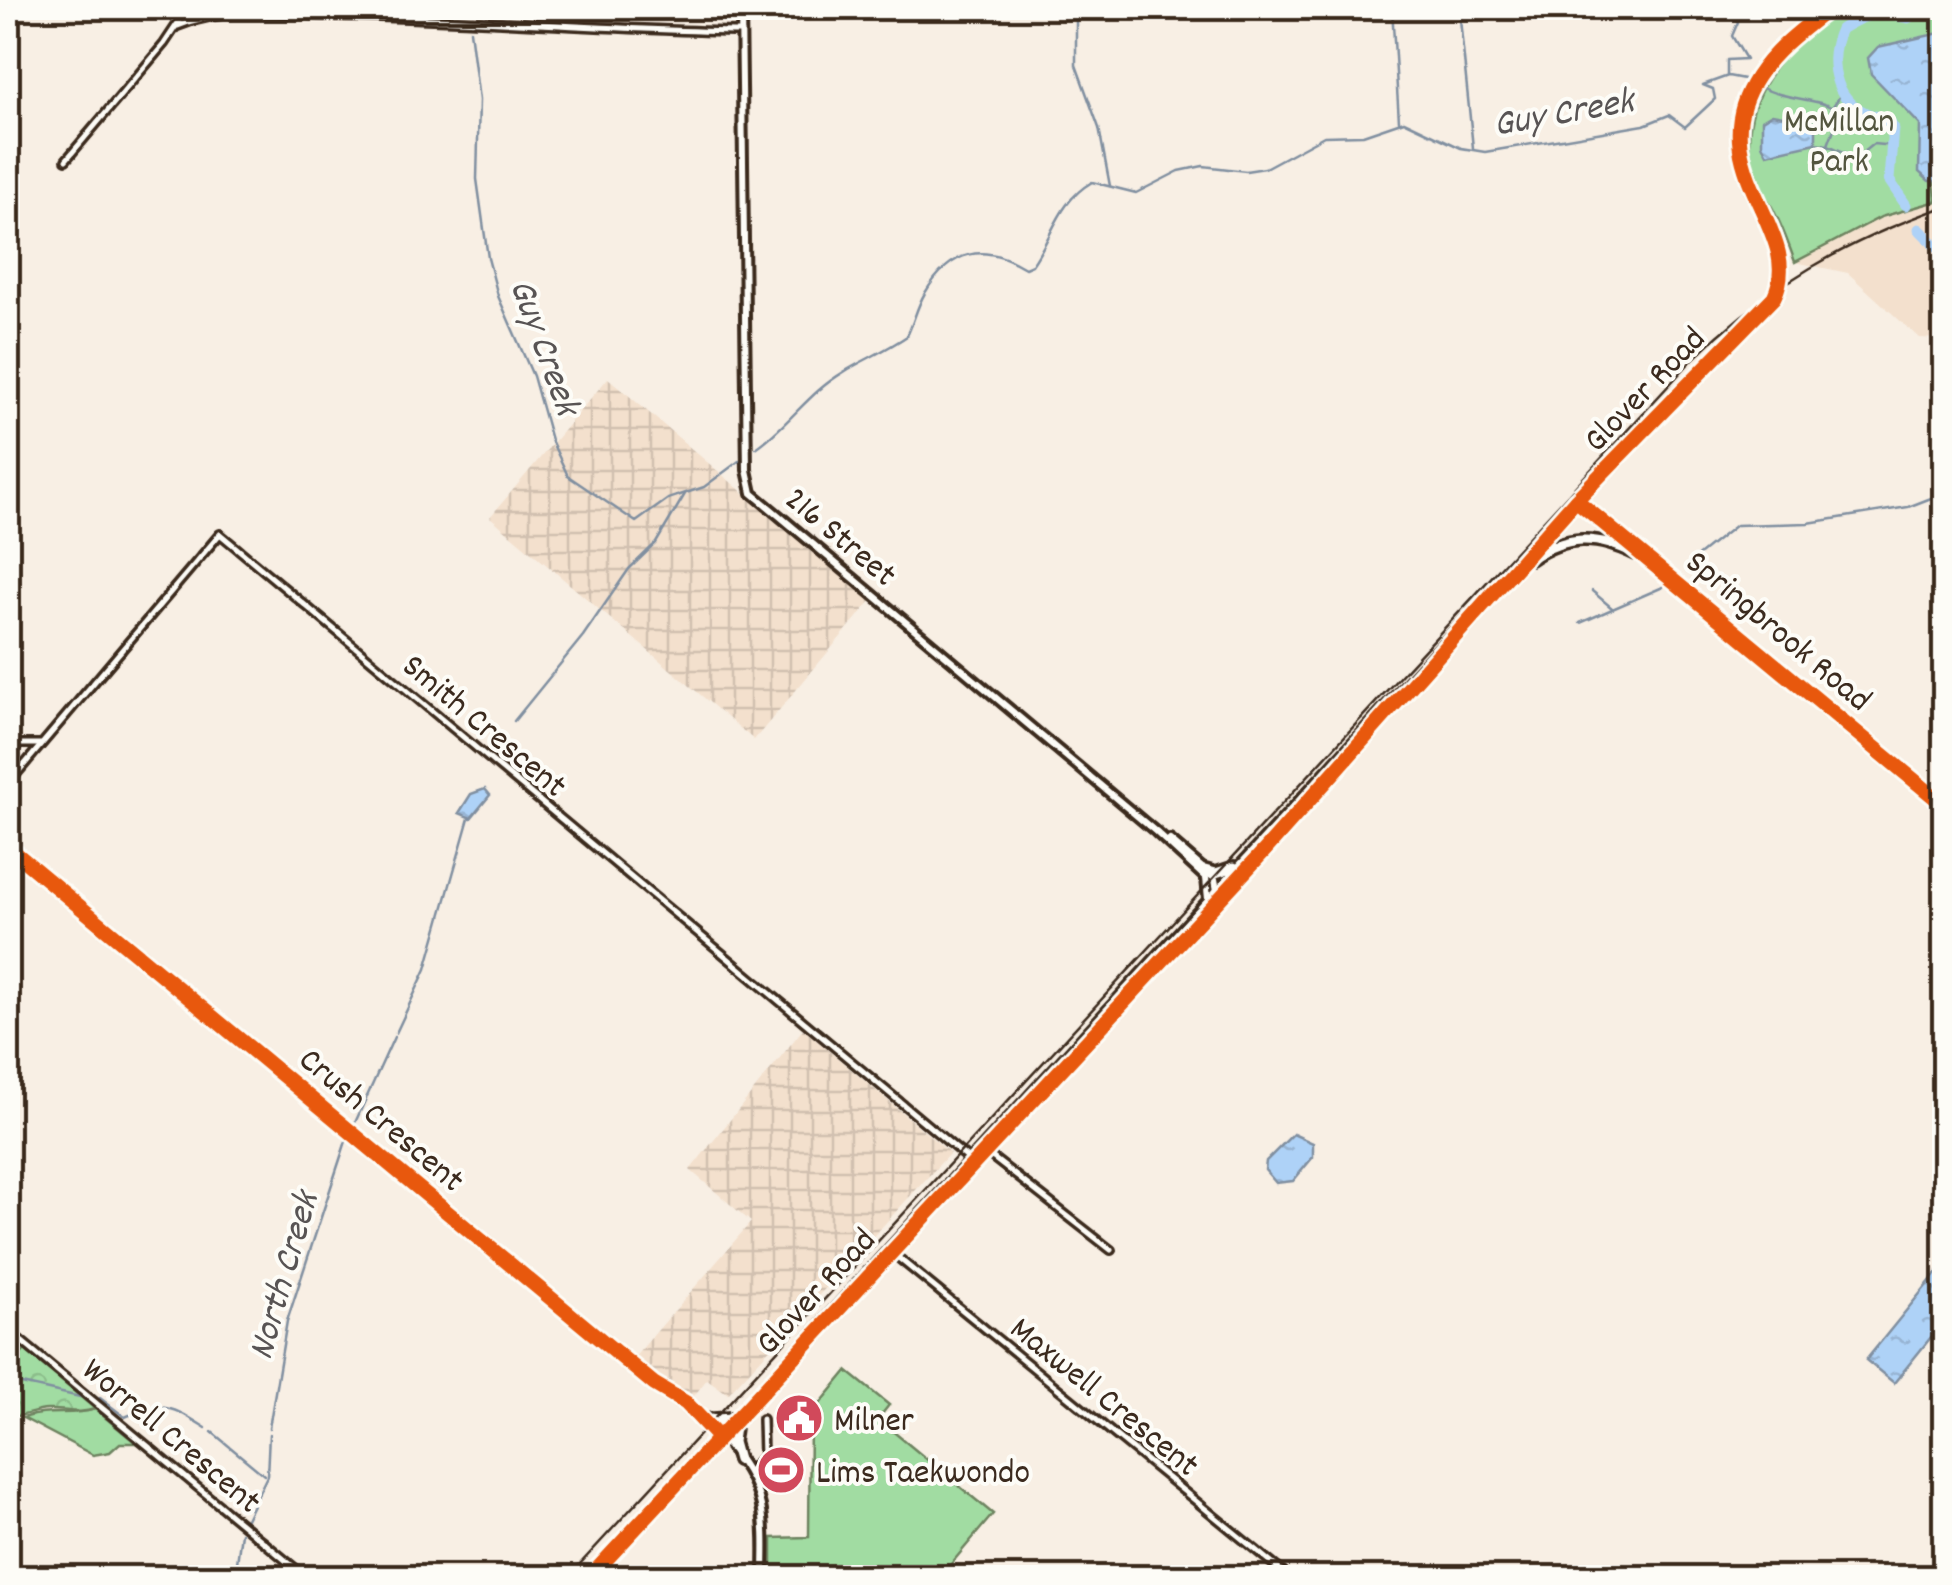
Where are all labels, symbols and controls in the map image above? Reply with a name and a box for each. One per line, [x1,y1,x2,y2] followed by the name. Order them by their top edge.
[1489,75,1642,155] water label: Guy Creek
[1784,99,1894,189] park label: McMillan Park
[492,272,593,427] water label: Guy Creek
[1574,317,1719,466] street label: Glover Road
[772,477,906,601] street label: 216 Street
[1673,540,1881,726] street label: Springbrook Road
[389,644,576,812] street label: Smith Crescent
[286,1037,474,1206] street label: Crush Crescent
[236,1183,337,1367] water label: North Creek
[745,1219,890,1368] street label: Glover Road
[997,1307,1209,1491] street label: Maxwell Crescent
[69,1348,270,1528] street label: Worrell Crescent
[773,1392,825,1444] public building icon: Milner
[834,1398,914,1448] place label: Milner
[755,1444,807,1496] sports icon: Lims Taekwondo
[816,1450,1030,1500] place label: Lims Taekwondo

